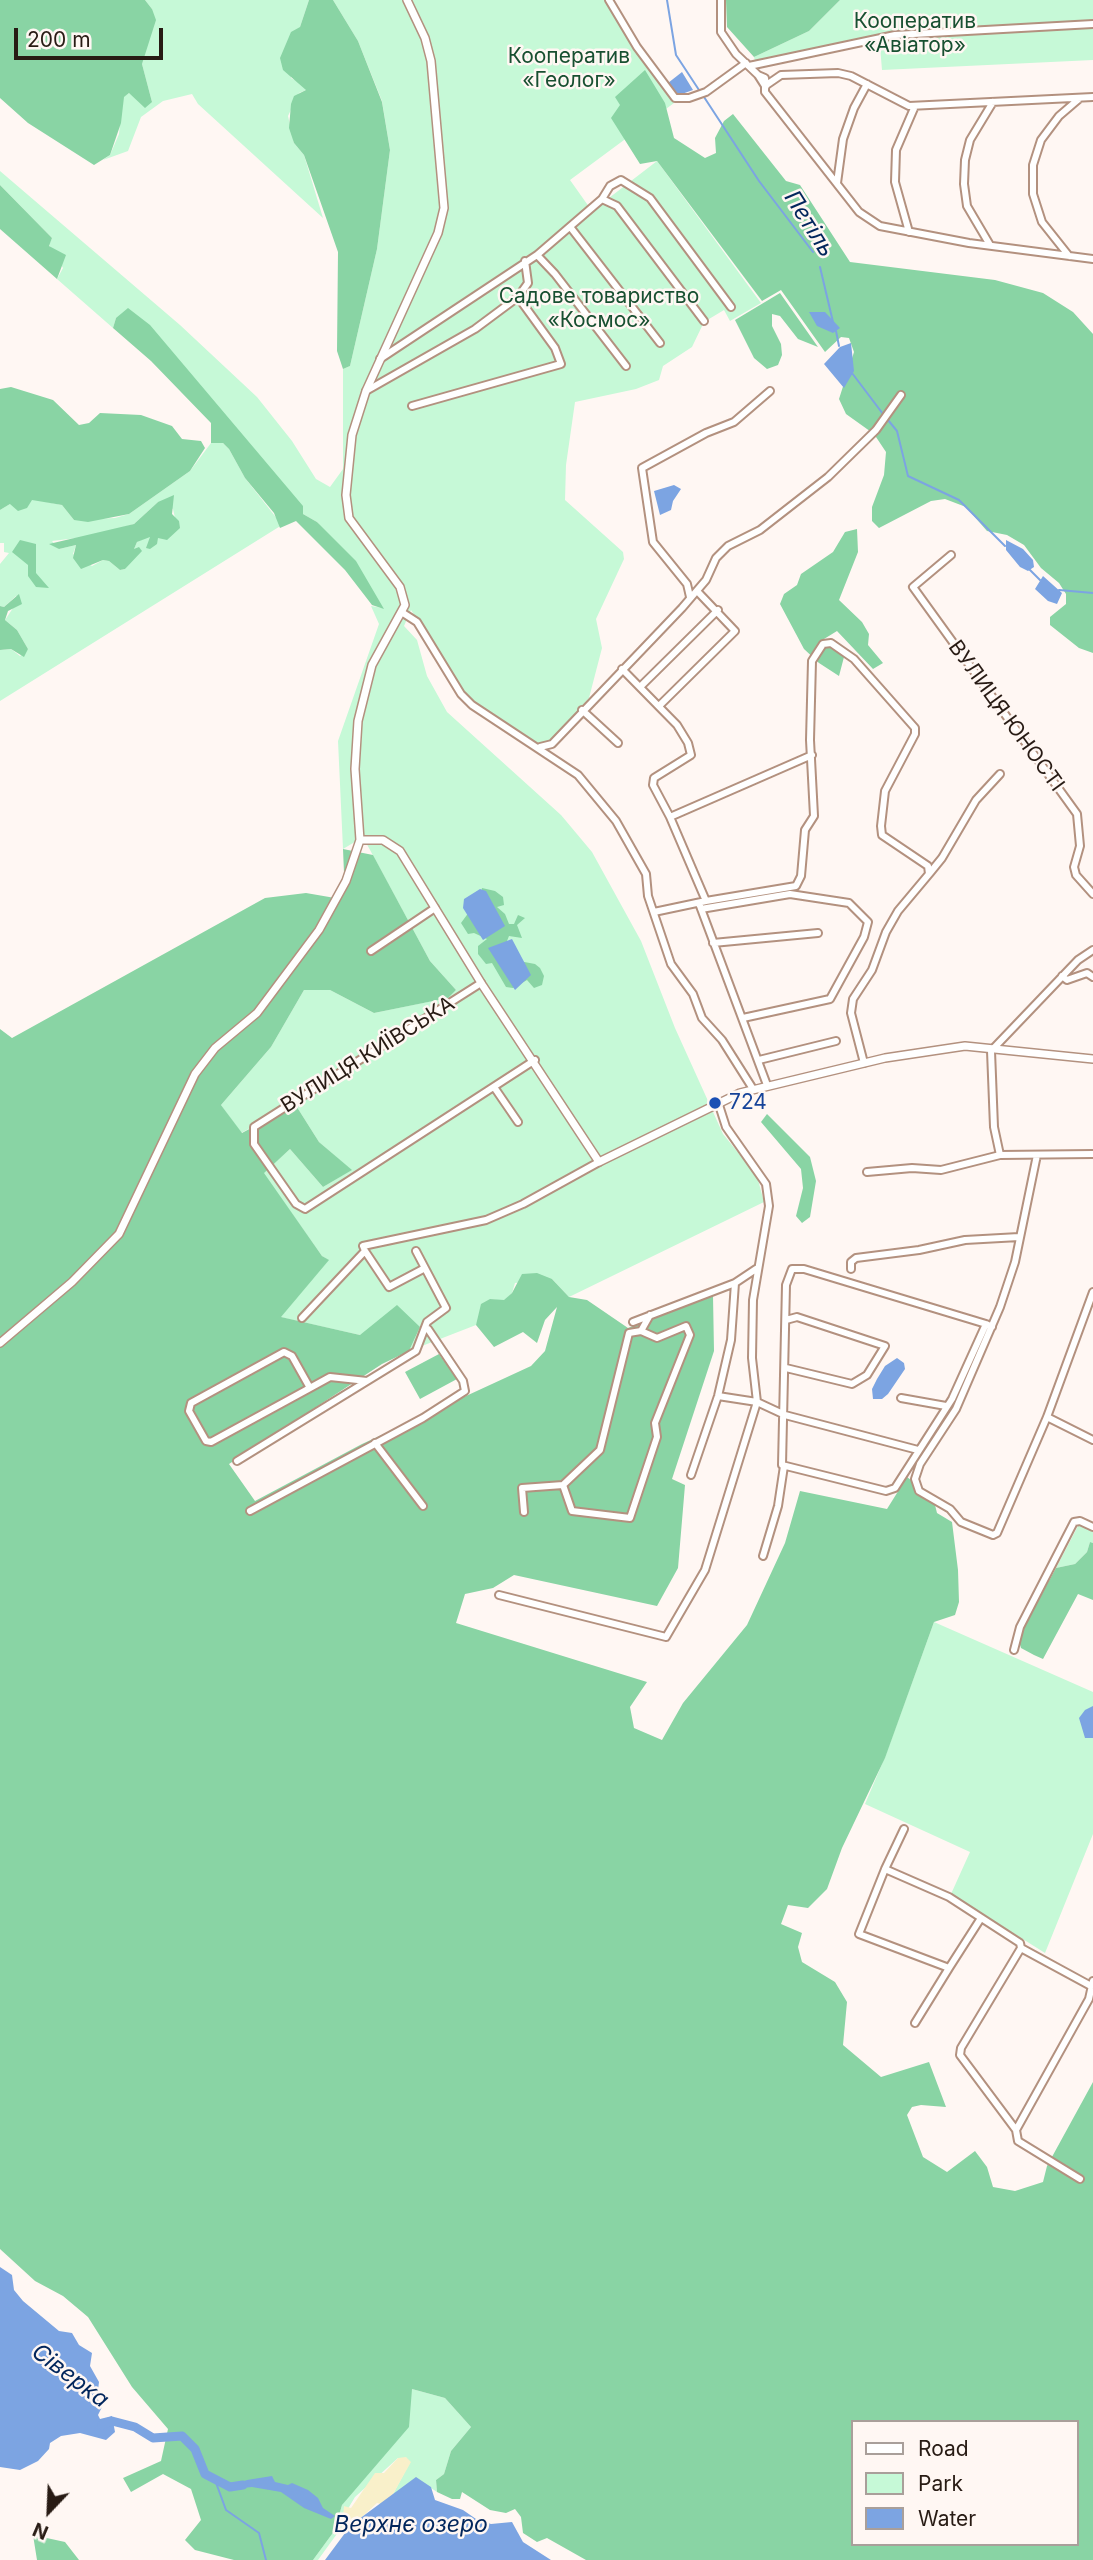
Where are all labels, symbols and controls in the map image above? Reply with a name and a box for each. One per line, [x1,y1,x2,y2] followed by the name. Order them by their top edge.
[854,9,976,59] park label: Кооператив «Авіатор»
[18,14,166,58] scale bar
[27,27,91,52] text: 200 m
[508,44,630,94] park label: Кооператив «Геолог»
[778,186,840,262] water label: Петіль
[499,284,699,334] park label: Садове товариство «Космос»
[943,636,1069,796] street label: ВУЛИЦЯ ЮНОСТІ
[277,991,459,1119] street label: ВУЛИЦЯ КИЇВСЬКА
[729,1090,767,1116] place label: 724
[707,1095,723,1111] marker: 724
[26,2338,114,2414] water label: Сіверка
[852,2420,1079,2546] legend
[918,2436,969,2461] text: Road
[918,2471,963,2496] text: Park
[14,2476,84,2546] north arrow
[918,2506,976,2531] text: Water
[334,2511,488,2539] water label: Верхнє озеро
[29,2517,52,2544] text: N

